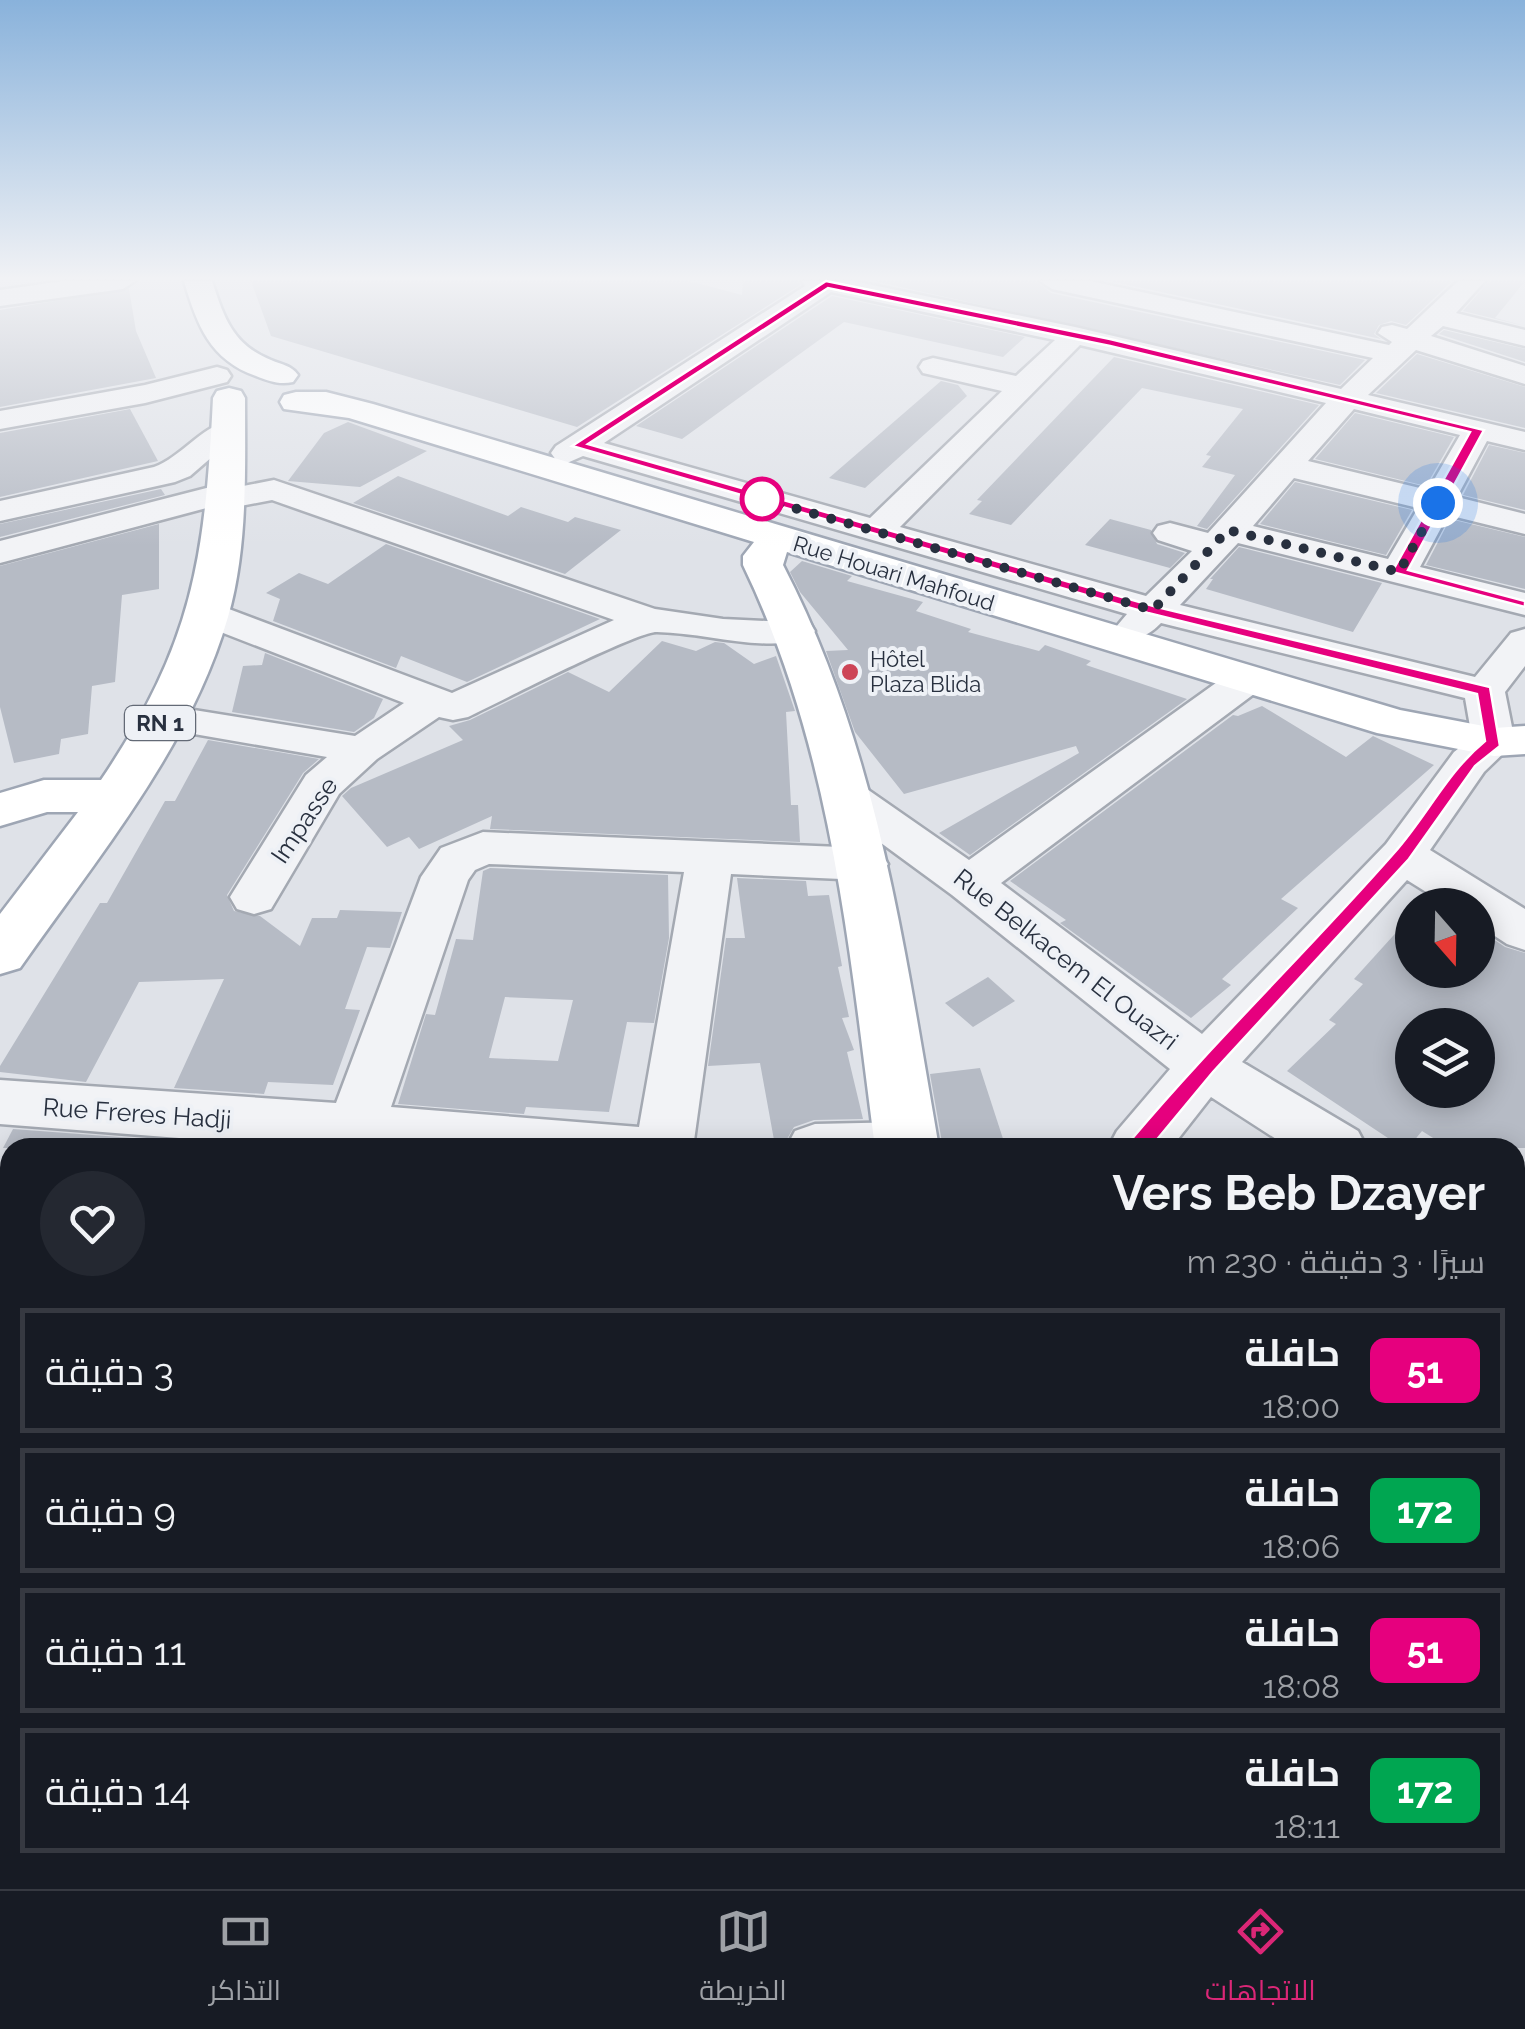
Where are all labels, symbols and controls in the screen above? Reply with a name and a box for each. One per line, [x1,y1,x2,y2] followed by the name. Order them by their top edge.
[741,478,783,520] unlabelled marker
[1413,478,1463,528] your location
[790,530,998,616] street label: Rue Houari Mahfoud
[870,646,981,697] place label: Hôtel Plaza Blida
[839,661,861,683] marker: Hôtel Plaza Blida
[125,706,195,740] road number: RN 1
[264,771,344,869] street label: Impasse
[948,862,1184,1056] street label: Rue Belkacem El Ouazri
[1395,888,1495,988] north arrow
[1395,888,1495,1108] map controls
[1395,1008,1495,1108] button: layers
[42,1091,232,1135] street label: Rue Freres Hadji
[1113,1165,1485,1221] text: Vers Beb Dzayer
[40,1171,145,1276] button: heart
[1187,1243,1485,1280] text: سيرًا · 3 دقيقة · 230 m
[1244,1330,1340,1375] text: حافلة
[45,1349,174,1394] text: 3 دقيقة
[1407,1350,1443,1391] text: 51
[1262,1388,1340,1425] text: 18:00
[1244,1470,1340,1515] text: حافلة
[45,1489,176,1534] text: 9 دقيقة
[1397,1490,1453,1531] text: 172
[1262,1528,1340,1565] text: 18:06
[1244,1610,1340,1655] text: حافلة
[45,1629,186,1674] text: 11 دقيقة
[1407,1630,1443,1671] text: 51
[1263,1668,1340,1705] text: 18:08
[1244,1750,1340,1795] text: حافلة
[45,1769,191,1814] text: 14 دقيقة
[1397,1770,1453,1811] text: 172
[1274,1808,1340,1845] text: 18:11
[209,1904,281,2016] tab: التذاكر
[699,1904,787,2016] tab: الخريطة
[1205,1904,1316,2016] tab: الاتجاهات

